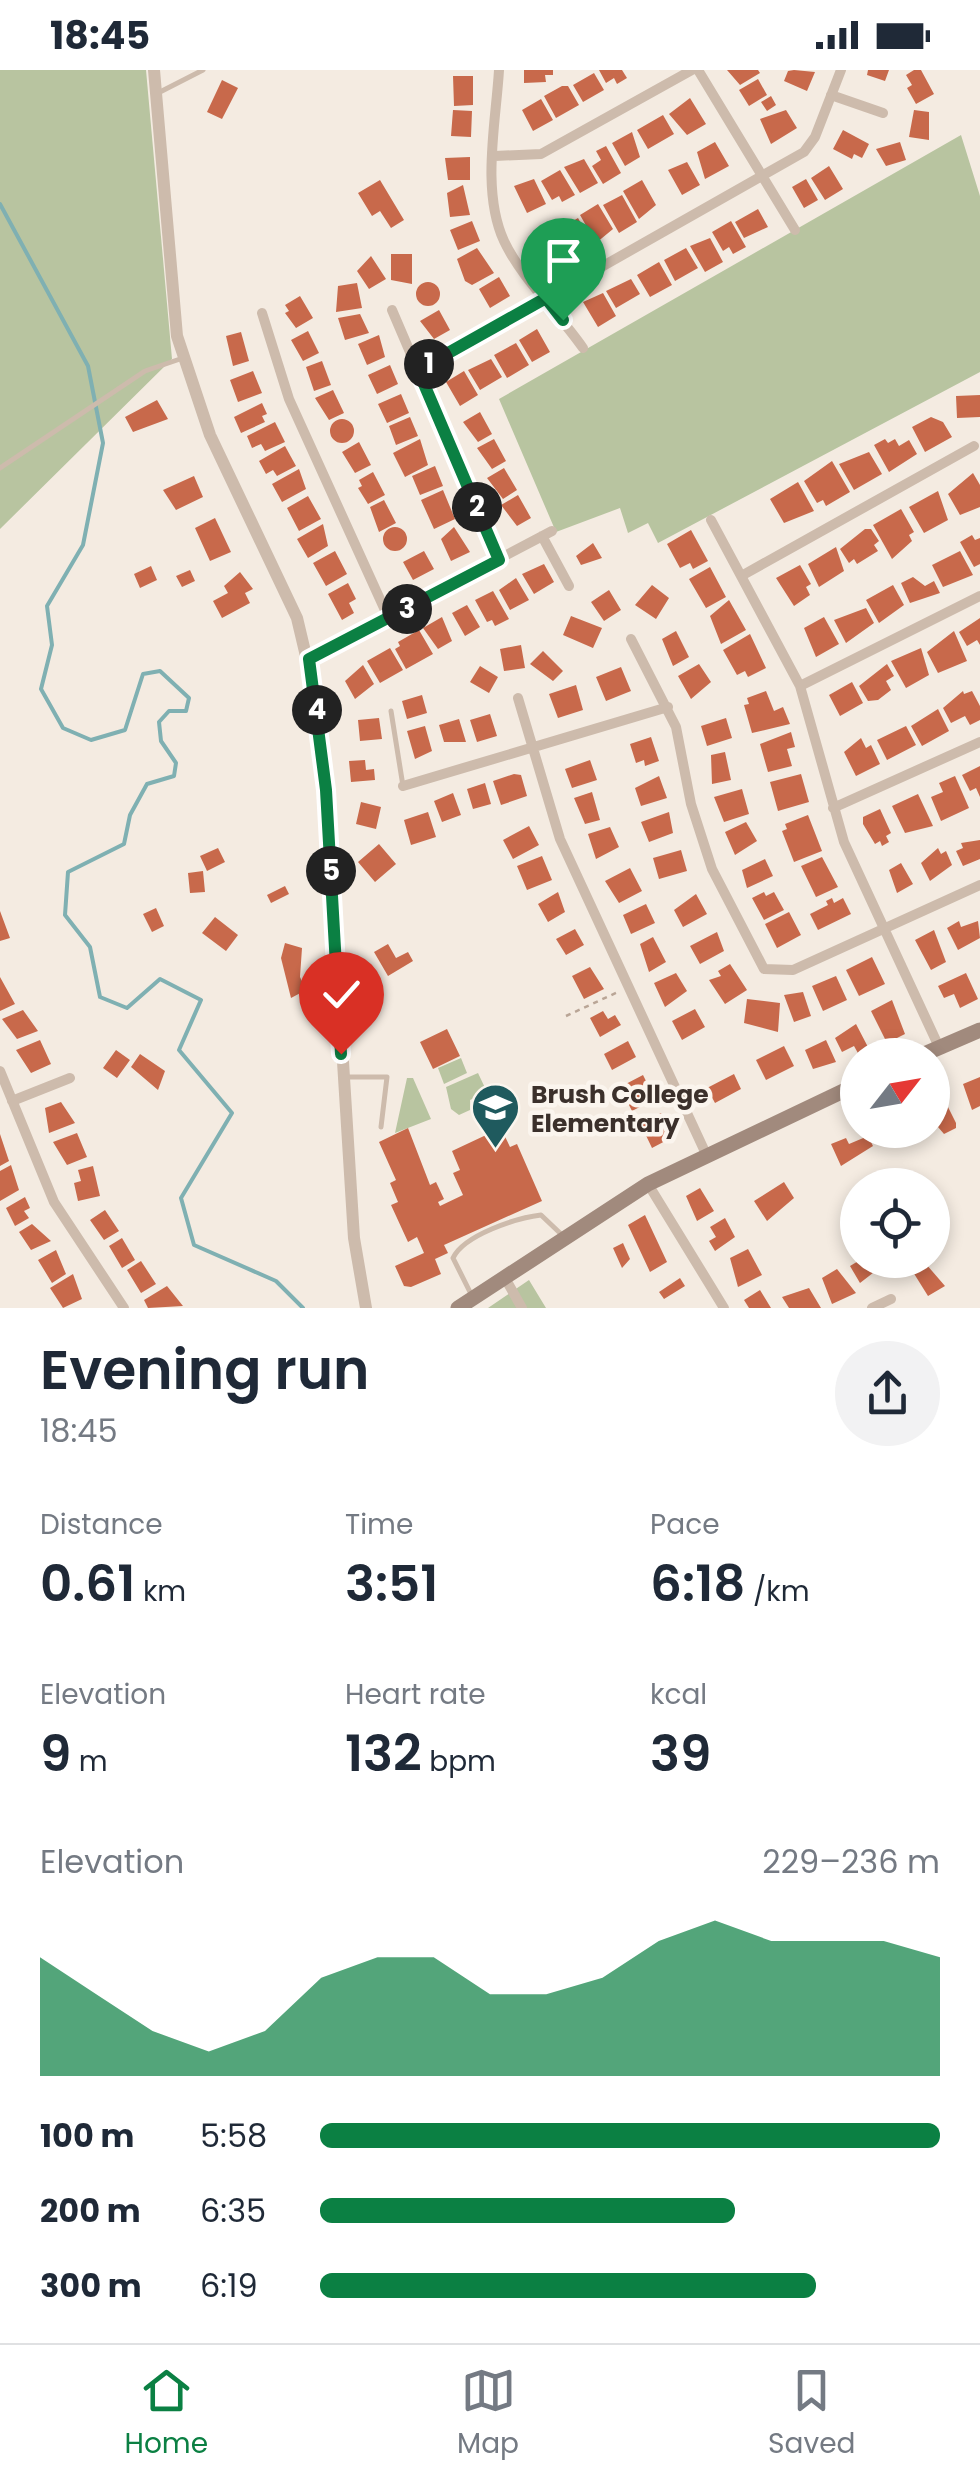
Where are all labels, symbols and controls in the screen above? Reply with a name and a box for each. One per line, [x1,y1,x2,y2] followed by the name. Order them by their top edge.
[50,9,150,62] text: 18:45
[521,218,606,321] pin
[536,233,591,288] icon: arrive
[404,339,454,389] pin: 1
[424,344,434,383] text: 1
[452,482,502,532] pin: 2
[469,487,485,526] text: 2
[382,584,432,634] pin: 3
[399,589,415,628] text: 3
[292,685,342,735] pin: 4
[308,690,326,729] text: 4
[306,846,356,896] pin: 5
[322,851,340,890] text: 5
[299,952,384,1055] pin
[314,967,369,1022] icon: check
[840,1038,950,1148] north arrow
[840,1038,950,1278] map controls
[531,1077,709,1141] place label: Brush College Elementary
[470,1082,522,1150] school or university icon: Brush College Elementary
[840,1168,950,1278] button: locate
[40,1331,369,1408] text: Evening run
[835,1341,940,1446] button: share
[40,1408,117,1453] text: 18:45
[40,1505,163,1544] text: Distance
[345,1505,413,1544] text: Time
[650,1505,720,1544] text: Pace
[40,1548,135,1619] text: 0.61
[345,1548,438,1619] text: 3:51
[650,1548,745,1619] text: 6:18
[135,1572,186,1611] text: km
[745,1572,809,1611] text: /km
[40,1675,166,1714] text: Elevation
[345,1675,486,1714] text: Heart rate
[650,1675,707,1714] text: kcal
[40,1718,71,1789] text: 9
[345,1718,422,1789] text: 132
[650,1718,711,1789] text: 39
[71,1742,108,1781] text: m
[422,1742,496,1781] text: bpm
[40,1839,184,1884] text: Elevation
[762,1839,940,1884] text: 229–236 m
[40,2113,134,2158] text: 100 m
[200,2113,267,2158] text: 5:58
[40,2188,141,2233] text: 200 m
[200,2188,266,2233] text: 6:35
[40,2263,142,2308] text: 300 m
[200,2263,258,2308] text: 6:19
[125,2363,208,2465] tab: Home
[457,2363,519,2465] tab: Map
[768,2363,855,2465] tab: Saved

